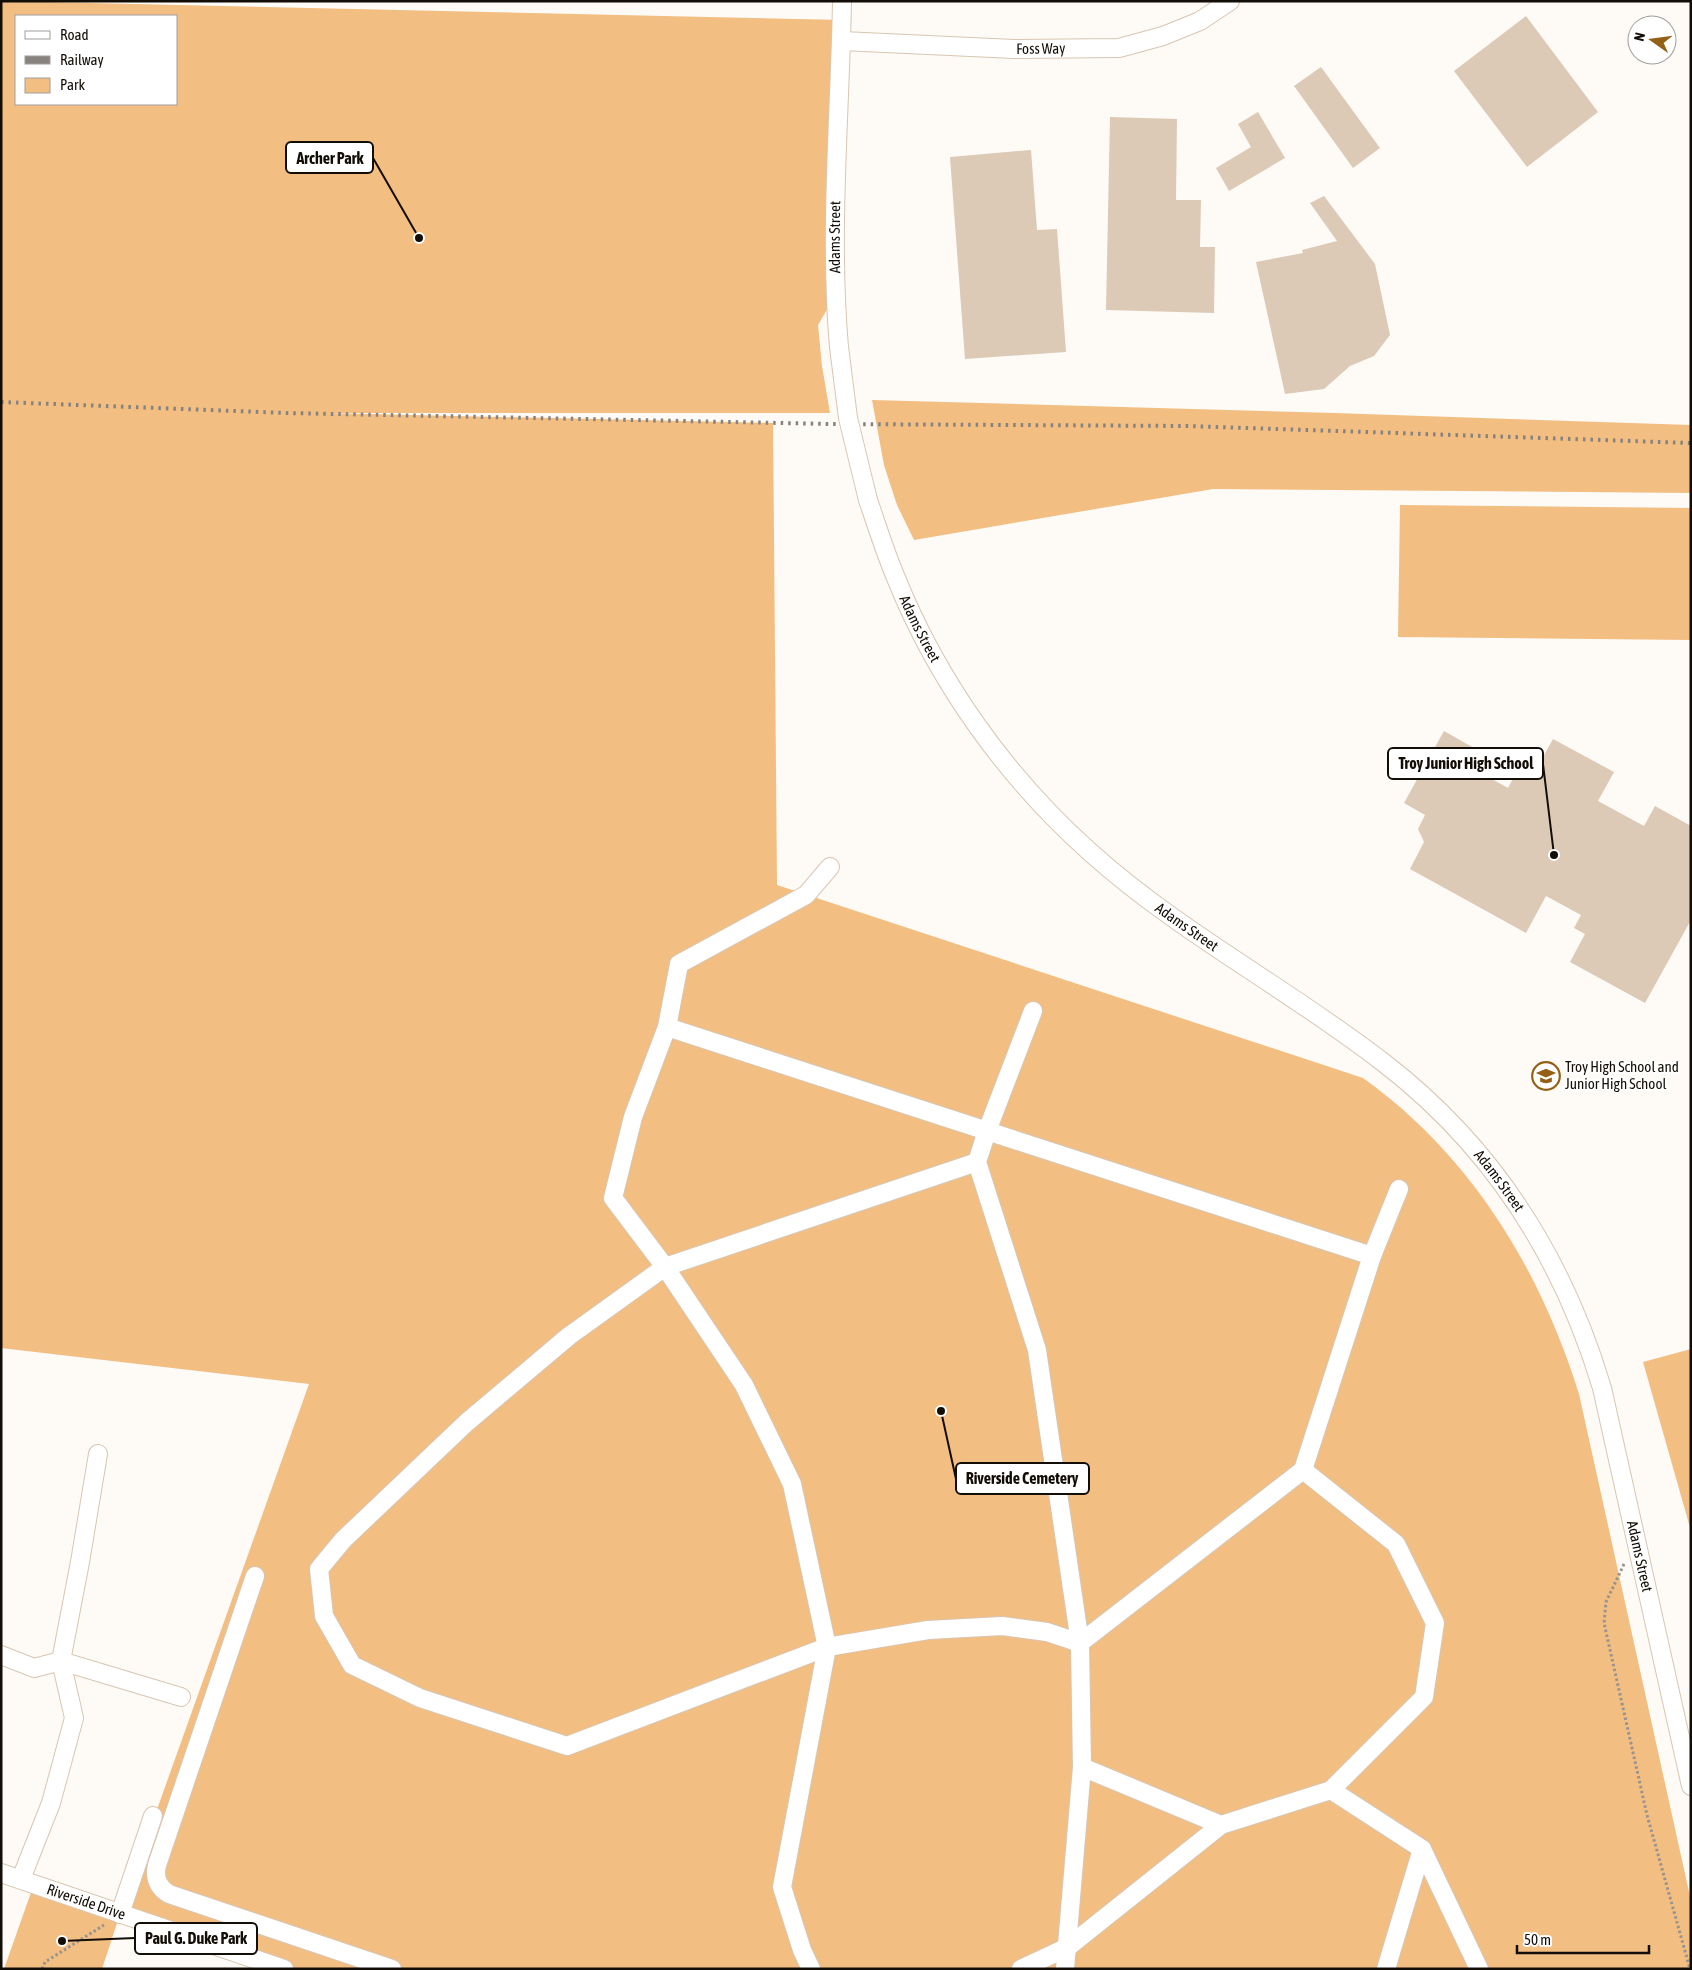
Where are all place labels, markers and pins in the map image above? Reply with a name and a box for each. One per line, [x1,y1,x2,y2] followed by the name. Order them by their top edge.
[286,142,373,173] callout: Archer Park
[1388,748,1543,779] callout: Troy Junior High School
[1565,1058,1679,1092] place label: Troy High School and Junior High School
[1531,1061,1561,1091] school or university icon: Troy High School and Junior High School
[956,1463,1089,1494] callout: Riverside Cemetery
[135,1923,257,1954] callout: Paul G. Duke Park

